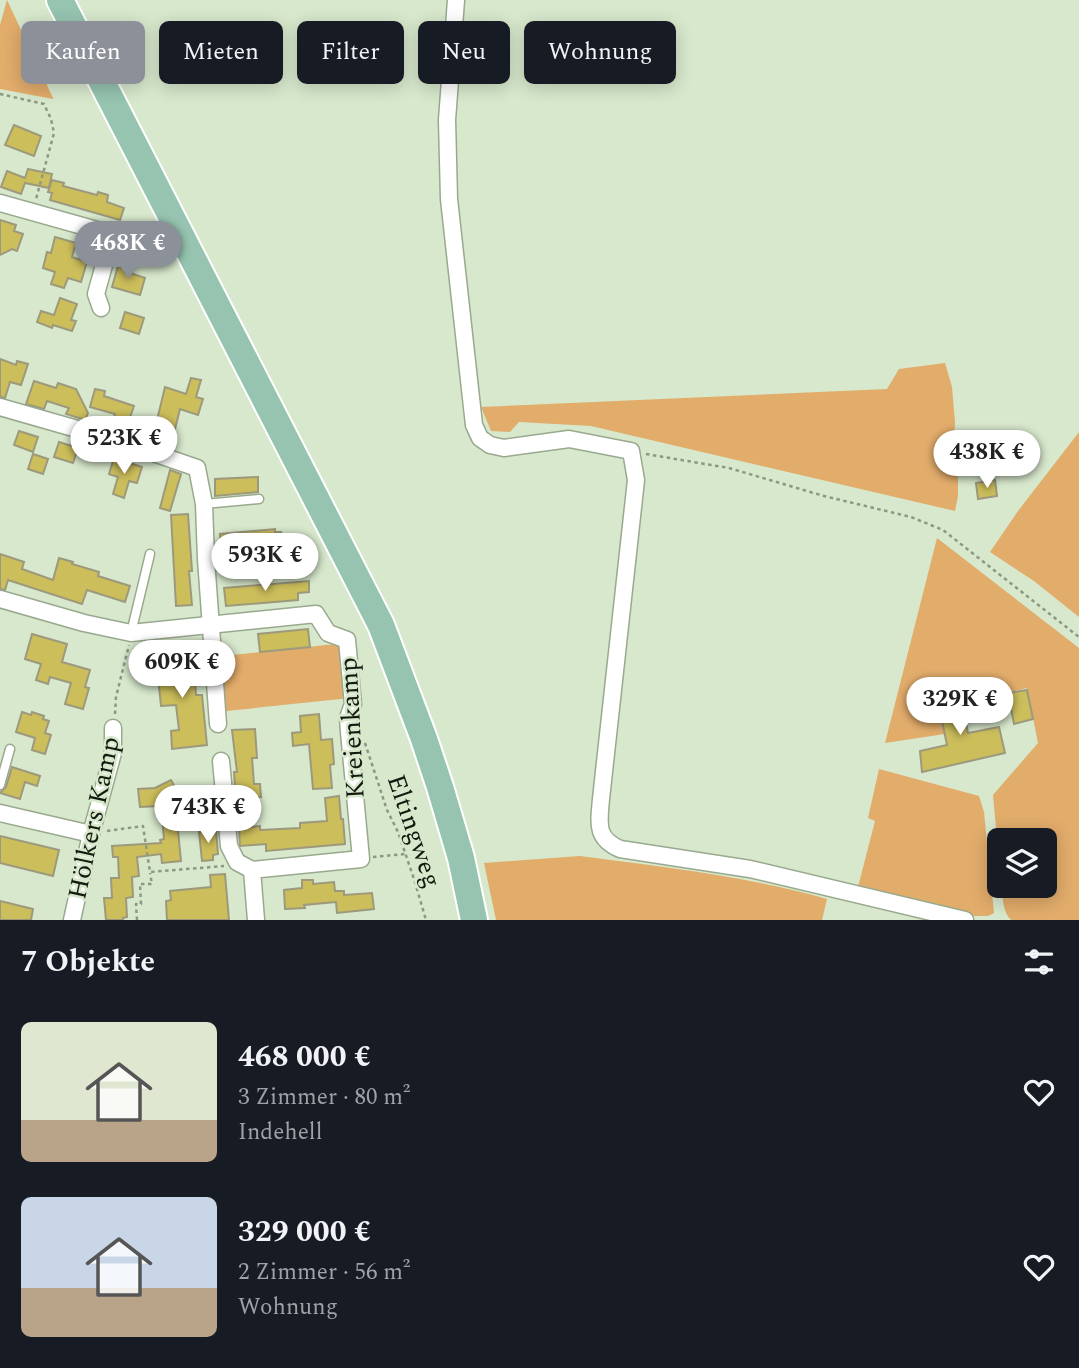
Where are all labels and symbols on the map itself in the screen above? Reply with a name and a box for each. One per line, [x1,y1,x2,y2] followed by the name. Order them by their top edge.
[71,222,185,281] pin: 468K €
[67,416,181,476] pin: 523K €
[930,430,1044,490] pin: 438K €
[208,534,322,593] pin: 593K €
[125,640,239,700] pin: 609K €
[328,656,376,800] street label: Kreienkamp
[903,678,1017,737] pin: 329K €
[57,733,131,903] street label: Hölkers Kamp
[376,769,452,893] street label: Eltingweg
[151,786,265,845] pin: 743K €

